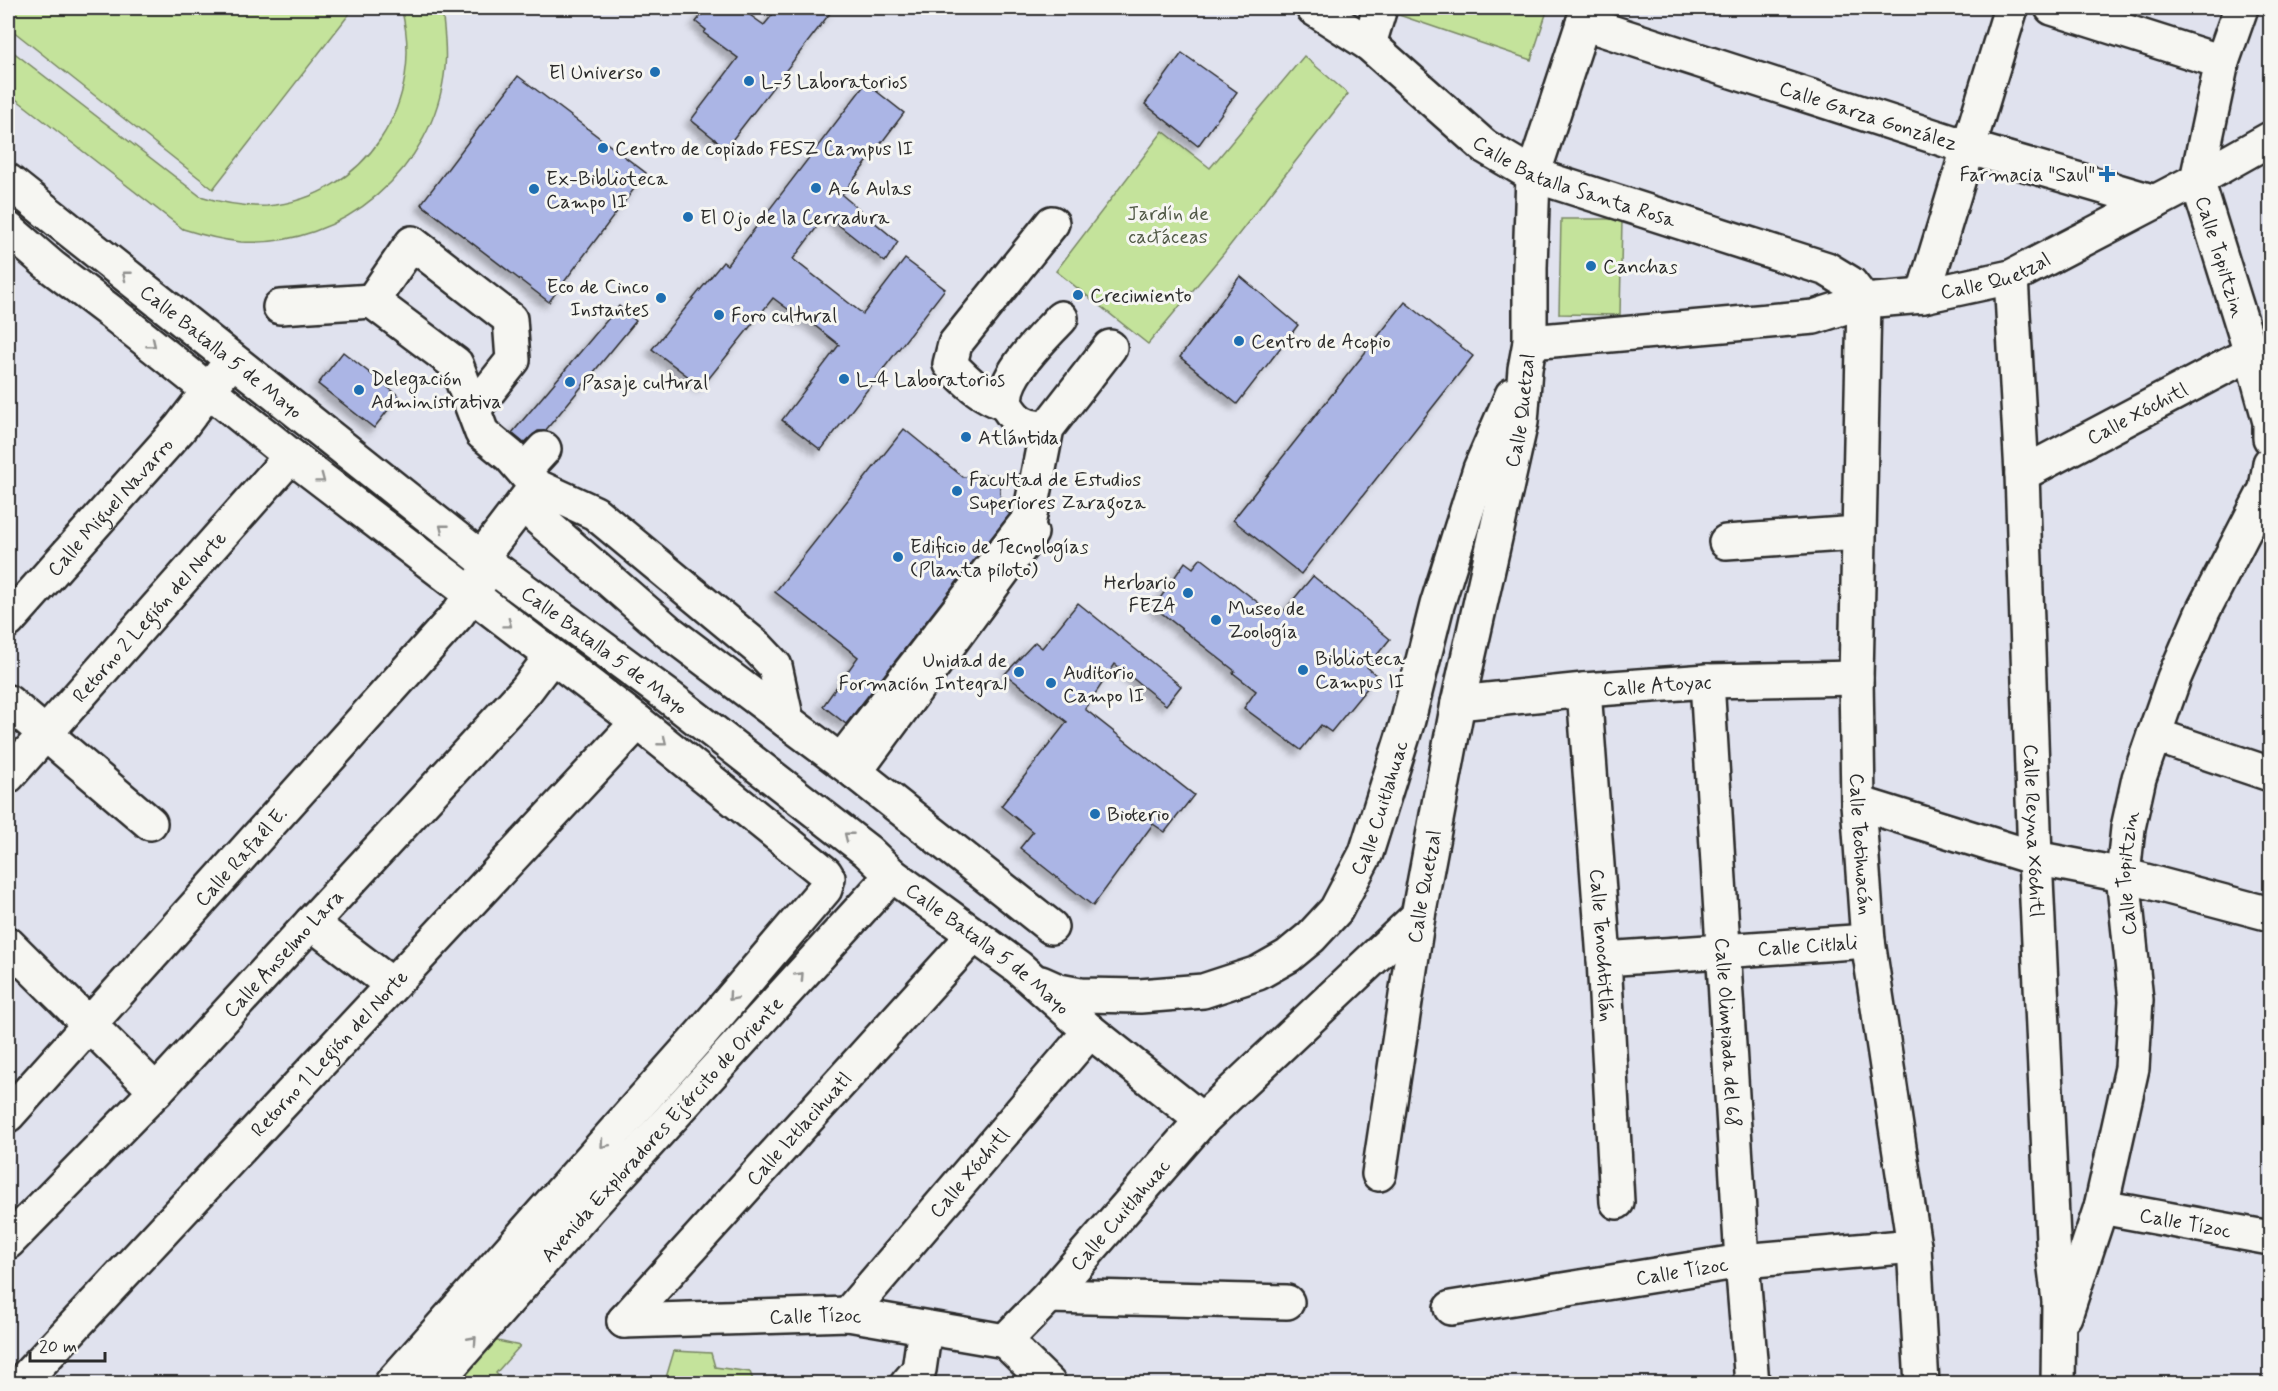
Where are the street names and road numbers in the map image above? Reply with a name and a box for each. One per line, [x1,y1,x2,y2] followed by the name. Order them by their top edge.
[1776,75,1961,158] street label: Calle Garza González
[1466,130,1680,235] street label: Calle Batalla Santa Rosa
[2188,193,2251,321] street label: Calle Topiltzin
[1938,247,2056,307] street label: Calle Quetzal
[134,279,308,425] street label: Calle Batalla 5 de Mayo
[1499,351,1543,470] street label: Calle Quetzal
[2083,377,2193,452] street label: Calle Xóchitl
[42,433,180,583] street label: Calle Miguel Navarro
[67,526,233,709] street label: Retorno 2 Legión del Norte
[515,580,693,722] street label: Calle Batalla 5 de Mayo
[1602,669,1712,704] street label: Calle Atoyac
[1345,737,1416,880] street label: Calle Cuitlahuac
[2016,744,2050,918] street label: Calle Reyna Xóchitl
[1843,773,1878,916] street label: Calle Teotihuacán
[189,801,294,913] street label: Calle Rafaél E.
[2111,808,2147,937] street label: Calle Topiltzin
[1402,828,1449,945] street label: Calle Quetzal
[1582,868,1619,1023] street label: Calle Tenochtitlán
[900,877,1075,1022] street label: Calle Batalla 5 de Mayo
[218,884,350,1024] street label: Calle Anselmo Lara
[1756,930,1859,964] street label: Calle Citlali
[1708,937,1746,1128] street label: Calle Olimpiada del 68
[245,964,415,1143] street label: Retorno 1 Legión del Norte
[536,991,790,1268] street label: Avenida Exploradores Ejército de Oriente
[741,1066,859,1192] street label: Calle Iztlacihuatl
[924,1123,1016,1224] street label: Calle Xóchitl
[1065,1153,1177,1277] street label: Calle Cuitlahuac
[2137,1202,2234,1246] street label: Calle Tízoc
[1634,1251,1730,1293] street label: Calle Tízoc
[769,1302,864,1331] street label: Calle Tízoc

